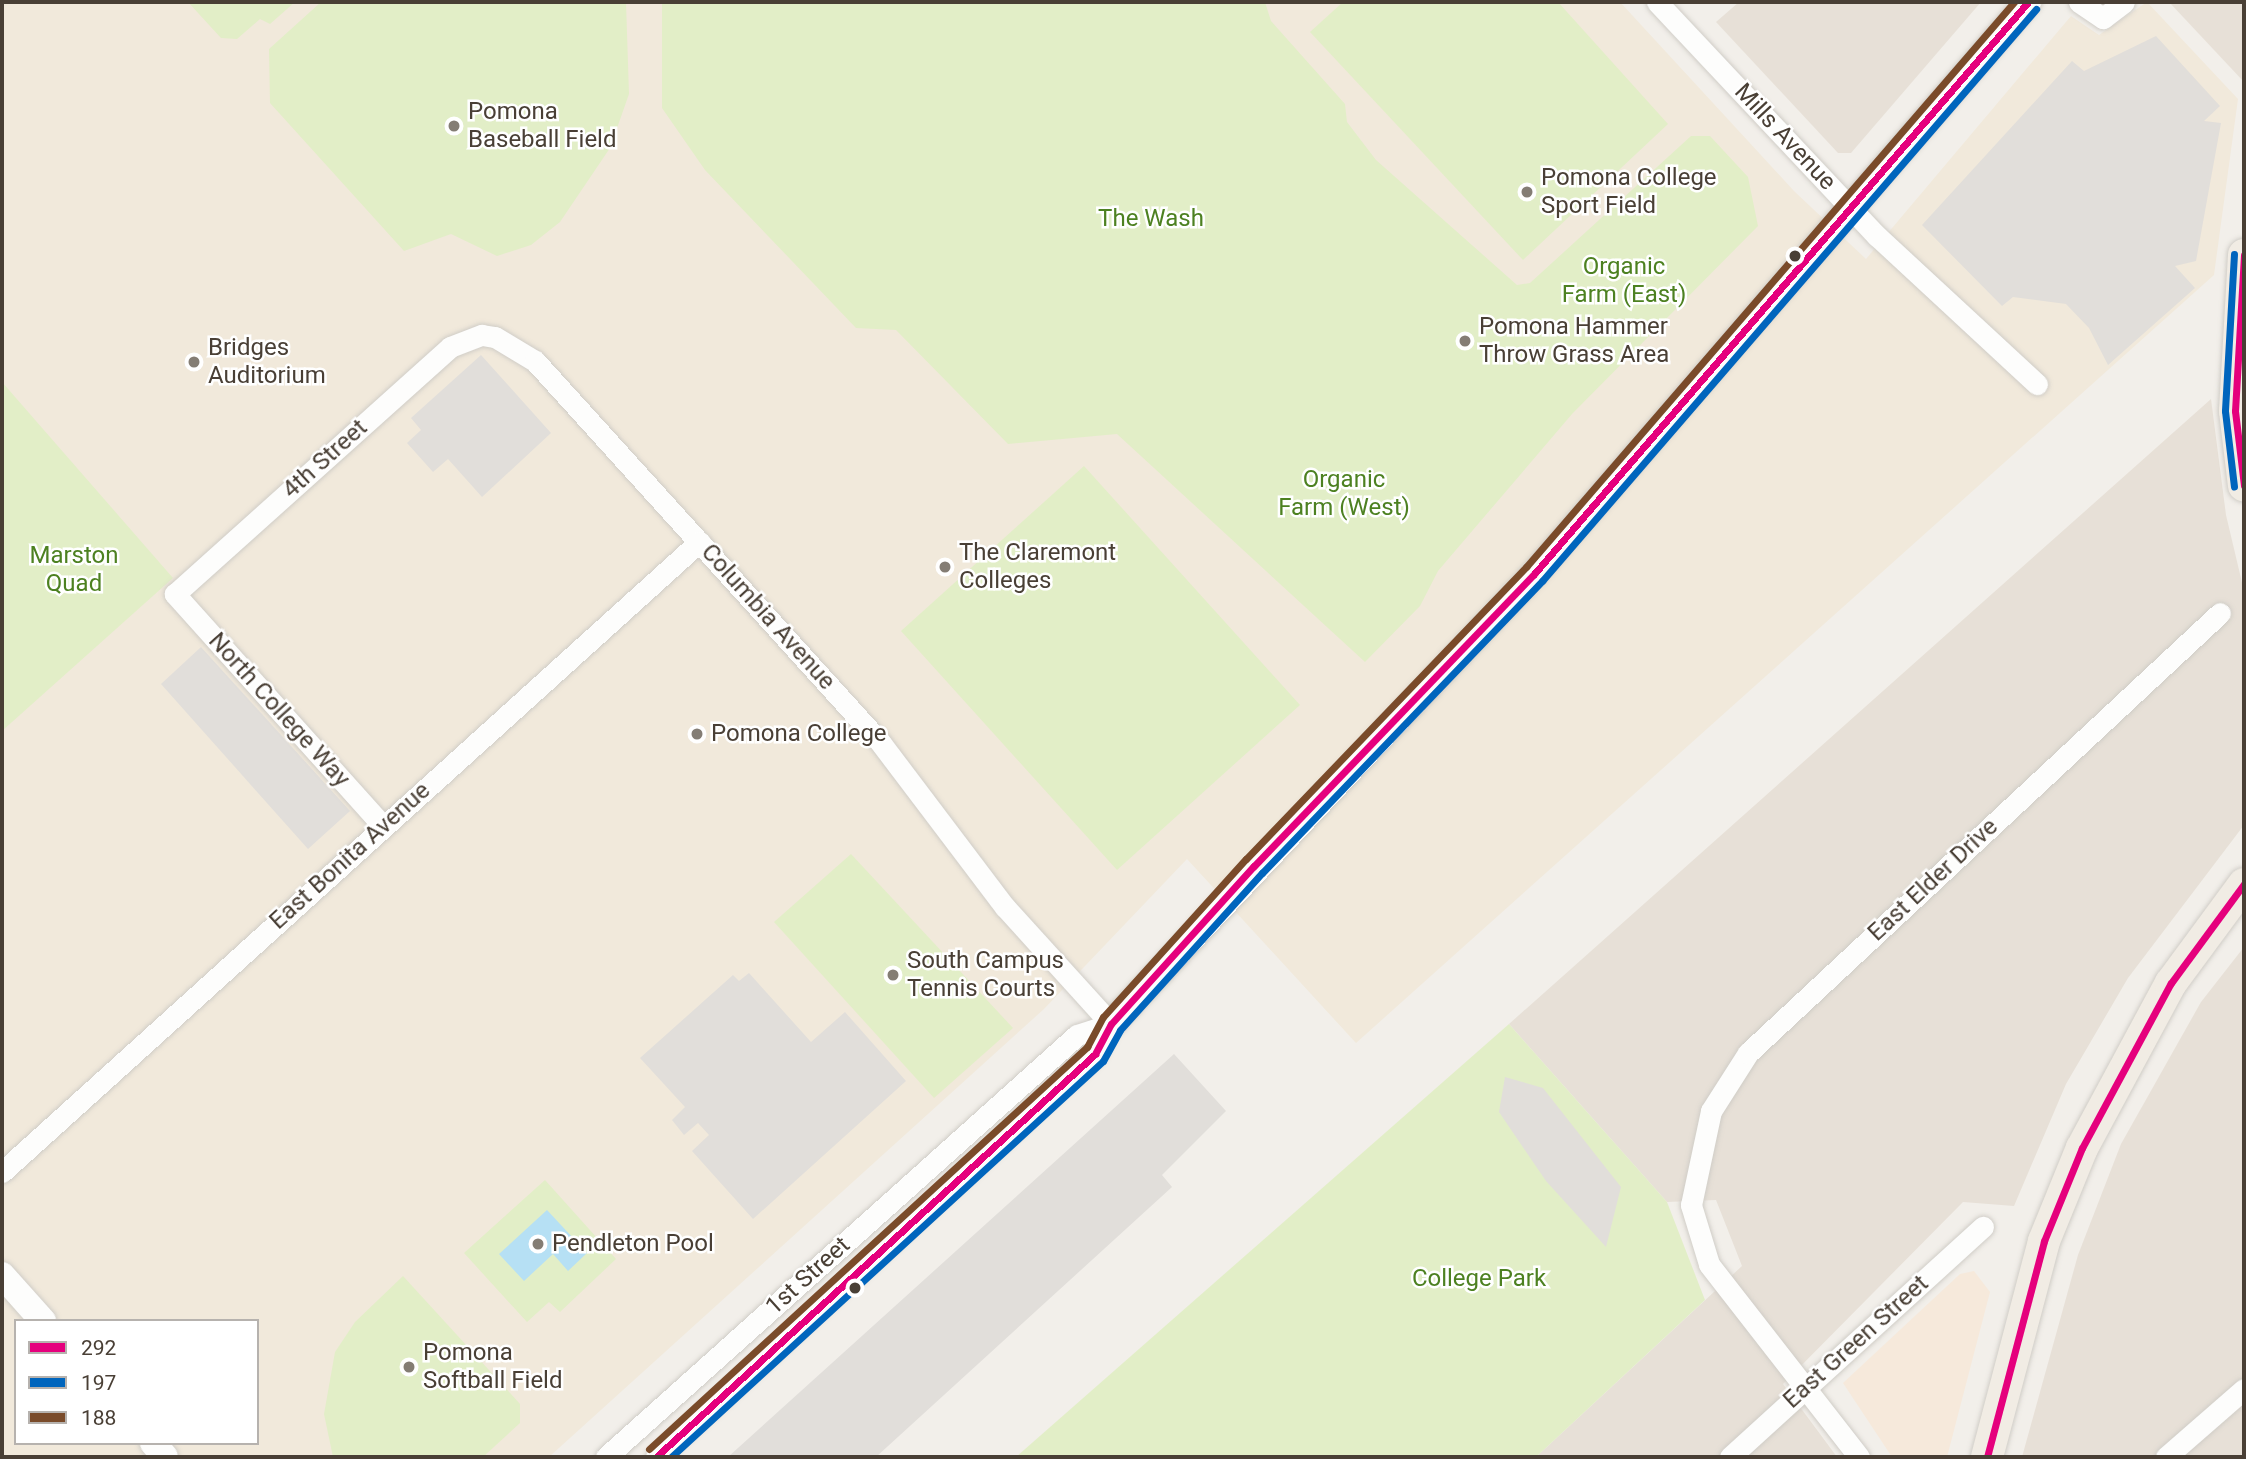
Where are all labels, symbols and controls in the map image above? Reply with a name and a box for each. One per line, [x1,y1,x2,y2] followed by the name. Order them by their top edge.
[1728,78,1842,196] street label: Mills Avenue
[468,98,616,154] place label: Pomona Baseball Field
[446,118,462,134] marker: Pomona Baseball Field
[1541,164,1717,220] place label: Pomona College Sport Field
[1519,184,1535,200] marker: Pomona College Sport Field
[1098,205,1204,233] park label: The Wash
[1788,249,1802,263] unlabelled marker
[1562,253,1686,309] park label: Organic Farm (East)
[1479,313,1669,369] place label: Pomona Hammer Throw Grass Area
[1457,333,1473,349] marker: Pomona Hammer Throw Grass Area
[208,334,326,390] place label: Bridges Auditorium
[186,354,202,370] marker: Bridges Auditorium
[277,414,373,504] street label: 4th Street
[1278,466,1410,522] park label: Organic Farm (West)
[695,538,841,696] street label: Columbia Avenue
[959,539,1116,595] place label: The Claremont Colleges
[29,542,119,598] park label: Marston Quad
[937,559,953,575] marker: The Claremont Colleges
[202,627,356,793] street label: North College Way
[711,720,887,748] place label: Pomona College
[689,726,705,742] marker: Pomona College
[264,776,436,936] street label: East Bonita Avenue
[1862,813,2004,947] street label: East Elder Drive
[907,947,1064,1003] place label: South Campus Tennis Courts
[885,967,901,983] marker: South Campus Tennis Courts
[552,1230,714,1258] place label: Pendleton Pool
[760,1231,856,1321] street label: 1st Street
[530,1236,546,1252] marker: Pendleton Pool
[1412,1265,1546,1293] park label: College Park
[1778,1269,1934,1415] street label: East Green Street
[848,1281,862,1295] unlabelled marker
[14,1319,259,1445] legend
[81,1336,116,1360] text: 292
[423,1339,562,1395] place label: Pomona Softball Field
[401,1359,417,1375] marker: Pomona Softball Field
[81,1371,116,1395] text: 197
[81,1406,116,1430] text: 188

